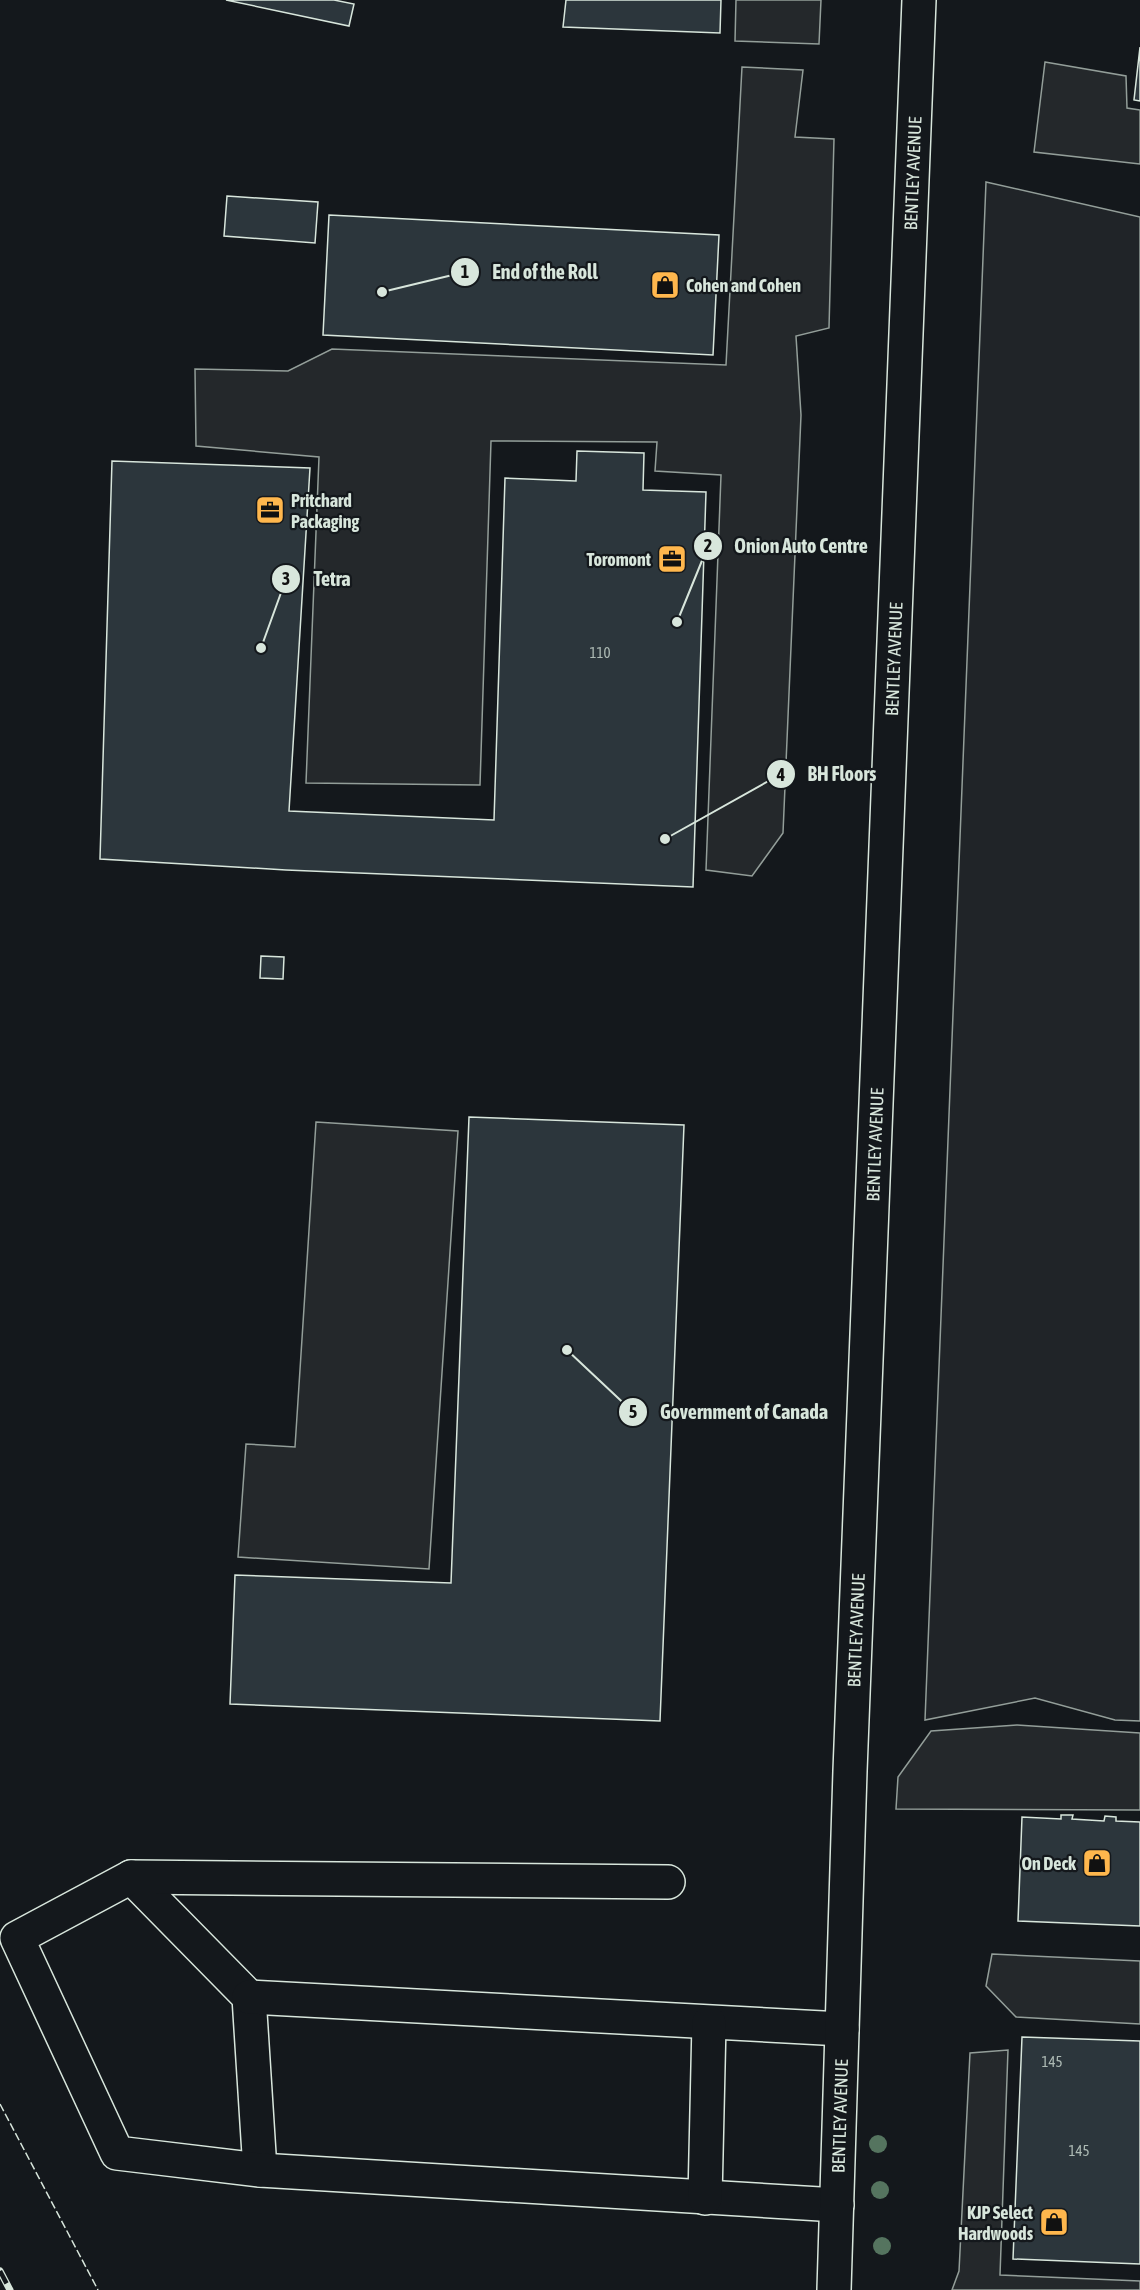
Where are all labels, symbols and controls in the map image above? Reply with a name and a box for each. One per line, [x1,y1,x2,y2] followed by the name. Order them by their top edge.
[900,116,925,231] street label: BENTLEY AVENUE
[450,253,610,291] callout: End of the Roll
[492,260,598,283] text: End of the Roll
[461,261,469,282] text: 1
[649,269,681,301] shop icon: Cohen and Cohen
[686,275,801,296] place label: Cohen and Cohen
[291,490,359,532] place label: Pritchard Packaging
[254,494,286,526] office icon: Pritchard Packaging
[693,527,880,565] callout: Onion Auto Centre
[734,534,868,557] text: Onion Auto Centre
[704,535,712,556] text: 2
[656,543,688,575] office icon: Toromont
[587,549,652,570] place label: Toromont
[271,560,362,598] callout: Tetra
[313,567,351,590] text: Tetra
[282,568,290,589] text: 3
[881,602,906,716] street label: BENTLEY AVENUE
[589,644,611,661] house number: 110
[766,755,889,793] callout: BH Floors
[808,762,876,785] text: BH Floors
[776,764,785,785] text: 4
[862,1087,887,1202] street label: BENTLEY AVENUE
[618,1393,840,1431] callout: Government of Canada
[660,1400,828,1423] text: Government of Canada
[629,1401,637,1422] text: 5
[843,1573,868,1688] street label: BENTLEY AVENUE
[1081,1847,1113,1879] shop icon: On Deck
[1022,1853,1077,1874] place label: On Deck
[1041,2053,1063,2070] house number: 145
[827,2059,852,2173] street label: BENTLEY AVENUE
[1068,2142,1090,2159] house number: 145
[958,2202,1034,2244] place label: KJP Select Hardwoods
[1038,2206,1070,2238] shop icon: KJP Select Hardwoods

